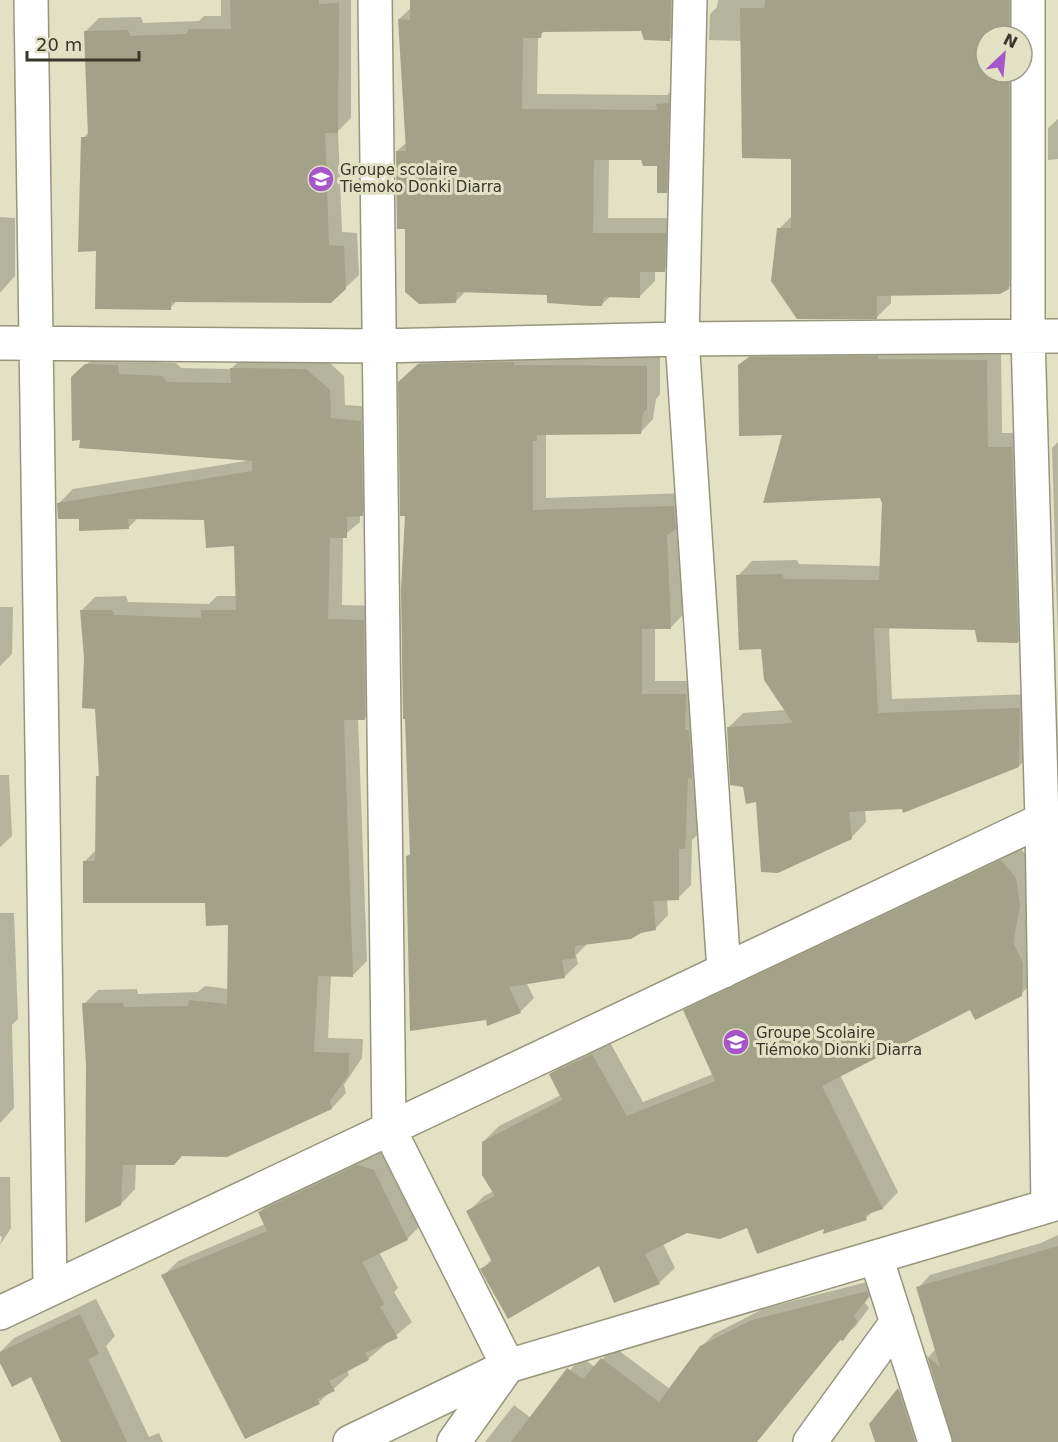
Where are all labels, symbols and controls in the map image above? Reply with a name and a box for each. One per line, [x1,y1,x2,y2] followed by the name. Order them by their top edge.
[27,24,140,62] scale bar
[974,24,1034,84] north arrow
[1000,29,1021,52] text: N
[36,34,82,55] text: 20 m
[339,161,502,196] place label: Groupe scolaire Tiemoko Donki Diarra
[306,164,336,194] school or university icon: Groupe scolaire Tiemoko Donki Diarra
[755,1024,922,1059] place label: Groupe Scolaire Tiémoko Dionki Diarra
[721,1027,751,1057] school or university icon: Groupe Scolaire Tiémoko Dionki Diarra

